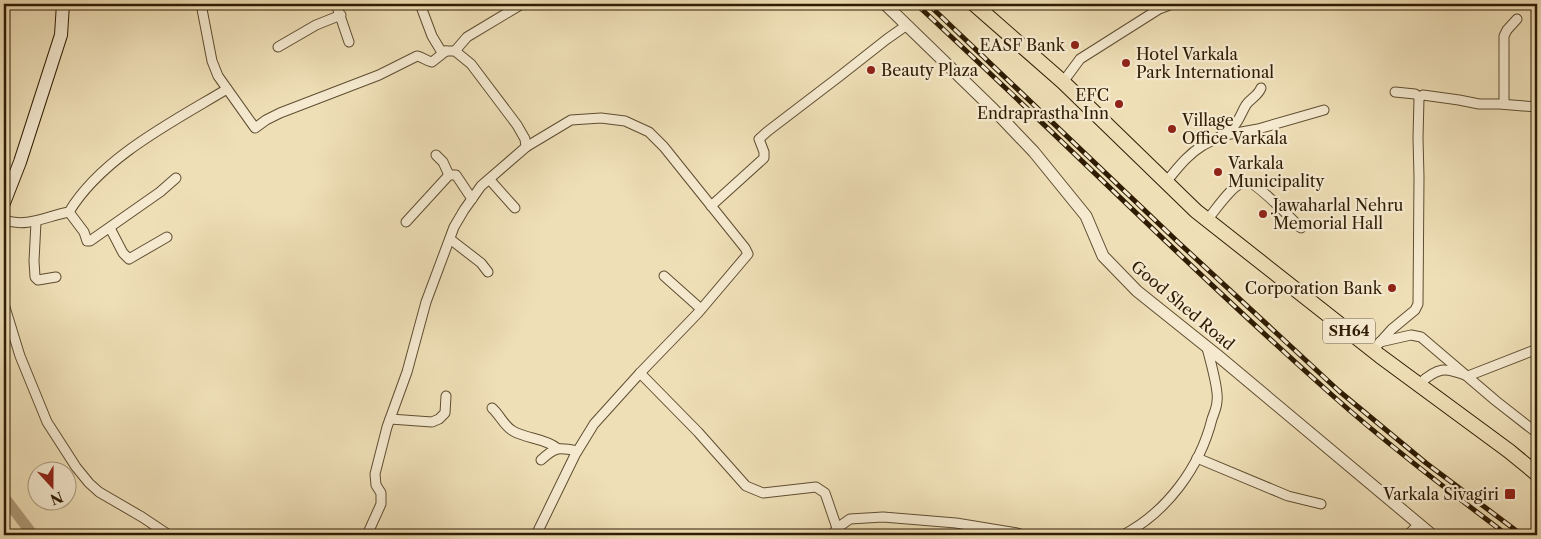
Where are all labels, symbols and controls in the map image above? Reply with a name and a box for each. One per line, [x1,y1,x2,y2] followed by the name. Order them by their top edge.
[980,35,1066,55] place label: EASF Bank
[1069,39,1081,51] marker: EASF Bank
[1136,44,1274,82] place label: Hotel Varkala Park International
[1120,57,1132,69] marker: Hotel Varkala Park International
[881,60,979,80] place label: Beauty Plaza
[865,64,877,76] marker: Beauty Plaza
[977,85,1109,123] place label: EFC Endraprastha Inn
[1113,98,1125,110] marker: EFC Endraprastha Inn
[1181,110,1288,148] place label: Village Office Varkala
[1166,123,1178,135] marker: Village Office Varkala
[1227,153,1325,191] place label: Varkala Municipality
[1212,166,1224,178] marker: Varkala Municipality
[1270,195,1404,233] place label: Jawaharlal Nehru Memorial Hall
[1257,208,1269,220] marker: Jawaharlal Nehru Memorial Hall
[1127,256,1239,354] street label: Good Shed Road
[1245,278,1383,298] place label: Corporation Bank
[1386,282,1398,294] marker: Corporation Bank
[1323,318,1375,344] road number: SH64
[28,462,78,512] north arrow
[1382,484,1499,504] place label: Varkala Sivagiri
[1503,487,1517,501] marker: Varkala Sivagiri
[48,488,66,509] text: N

